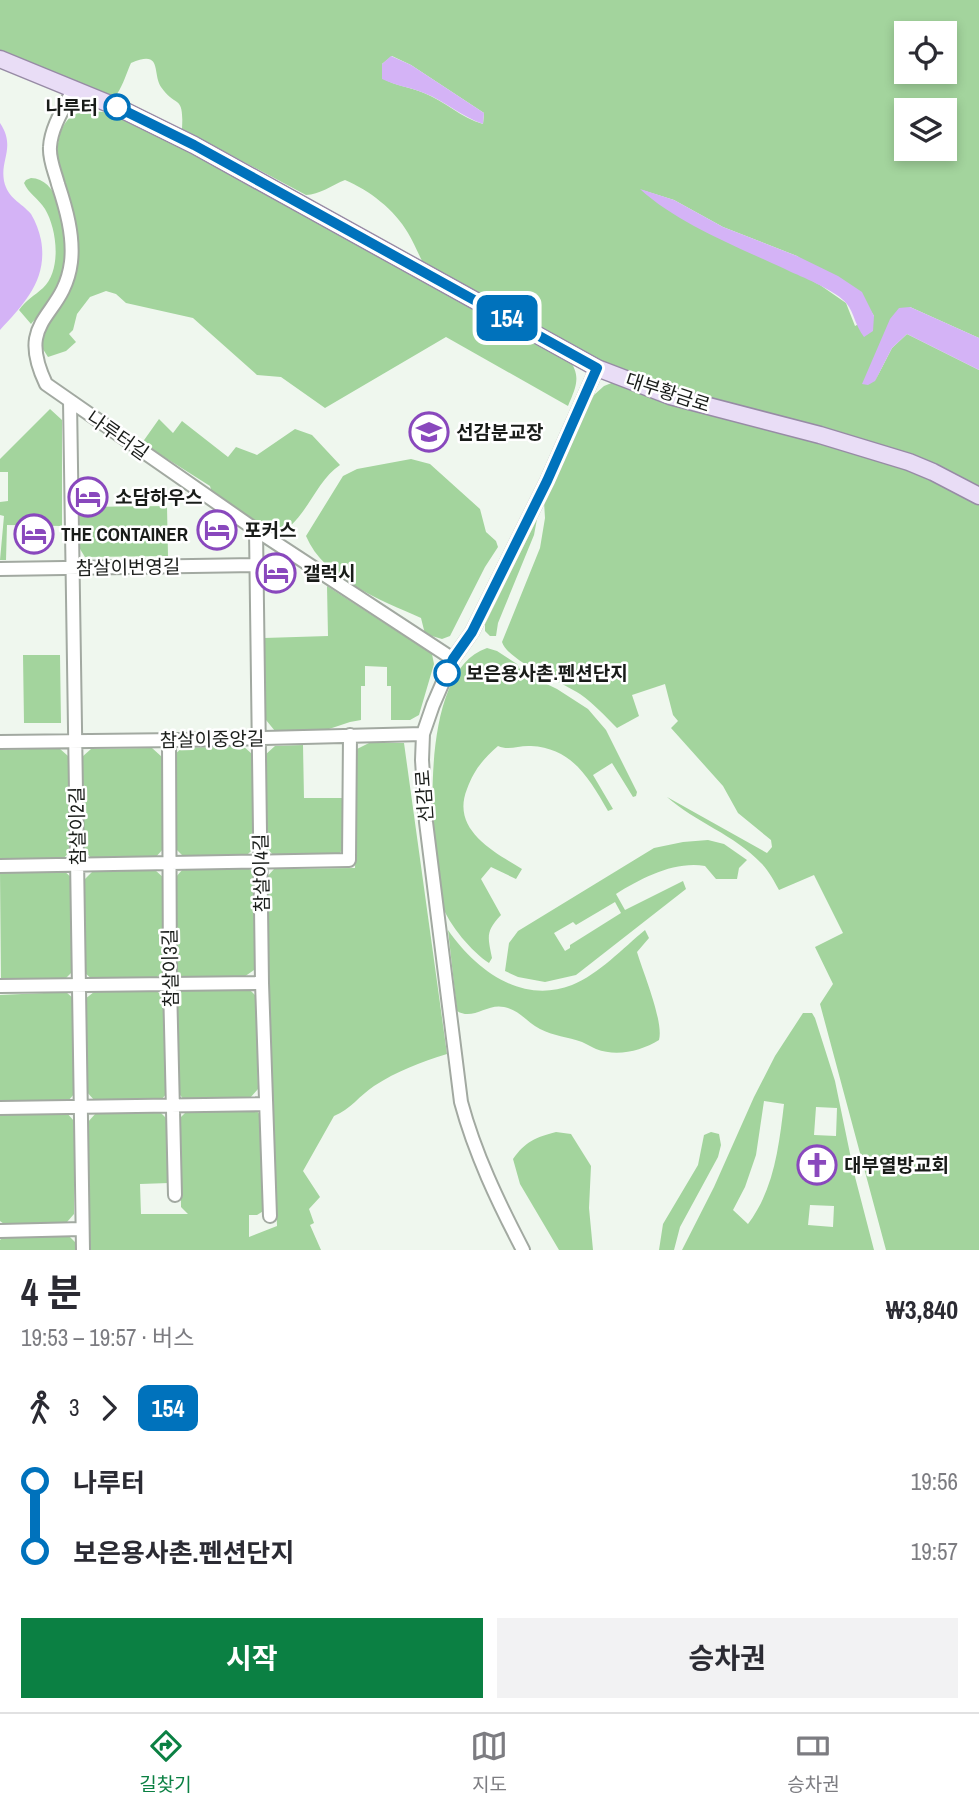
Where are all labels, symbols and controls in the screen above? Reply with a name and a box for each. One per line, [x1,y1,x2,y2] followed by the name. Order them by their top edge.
[894,21,957,161] map controls
[894,21,957,84] button: locate
[46,94,98,120] place label: 나루터
[104,94,130,120] marker: 나루터
[894,98,957,161] button: layers
[467,295,547,341] line badge: 154
[491,302,523,334] text: 154
[622,366,714,418] street label: 대부황금로
[82,404,154,466] street label: 나루터길
[408,411,450,453] school or university icon: 선감분교장
[456,419,543,445] place label: 선감분교장
[67,476,109,518] hotel icon: 소담하우스
[115,484,202,510] place label: 소담하우스
[196,509,238,551] hotel icon: 포커스
[13,513,55,555] hotel icon: THE CONTAINER
[244,517,296,543] place label: 포커스
[61,521,188,547] place label: THE CONTAINER
[255,552,297,594] hotel icon: 갤럭시
[75,553,181,581] street label: 참살이번영길
[303,560,355,586] place label: 갤럭시
[434,660,460,686] marker: 보은용사촌.펜션단지
[466,660,628,686] place label: 보은용사촌.펜션단지
[159,725,265,753] street label: 참살이중앙길
[409,769,439,823] street label: 선감로
[63,786,91,866] street label: 참살이2길
[247,833,275,913] street label: 참살이4길
[156,928,184,1008] street label: 참살이3길
[796,1144,838,1186] church icon: 대부열방교회
[844,1152,949,1178] place label: 대부열방교회
[21,1267,82,1318] text: 4 분
[886,1292,958,1327] text: ₩3,840
[21,1322,194,1353] text: 19:53 – 19:57 · 버스
[21,1389,59,1427] icon: walk
[90,1389,128,1427] icon: forward
[69,1392,80,1423] text: 3
[152,1392,184,1424] text: 154
[73,1465,145,1500] text: 나루터
[911,1466,958,1497] text: 19:56
[73,1535,294,1570] text: 보은용사촌.펜션단지
[911,1536,958,1567] text: 19:57
[21,1618,483,1698] button: 시작
[497,1618,958,1698] button: 승차권
[139,1727,192,1797] tab: 길찾기
[470,1727,508,1797] tab: 지도
[787,1727,840,1797] tab: 승차권

